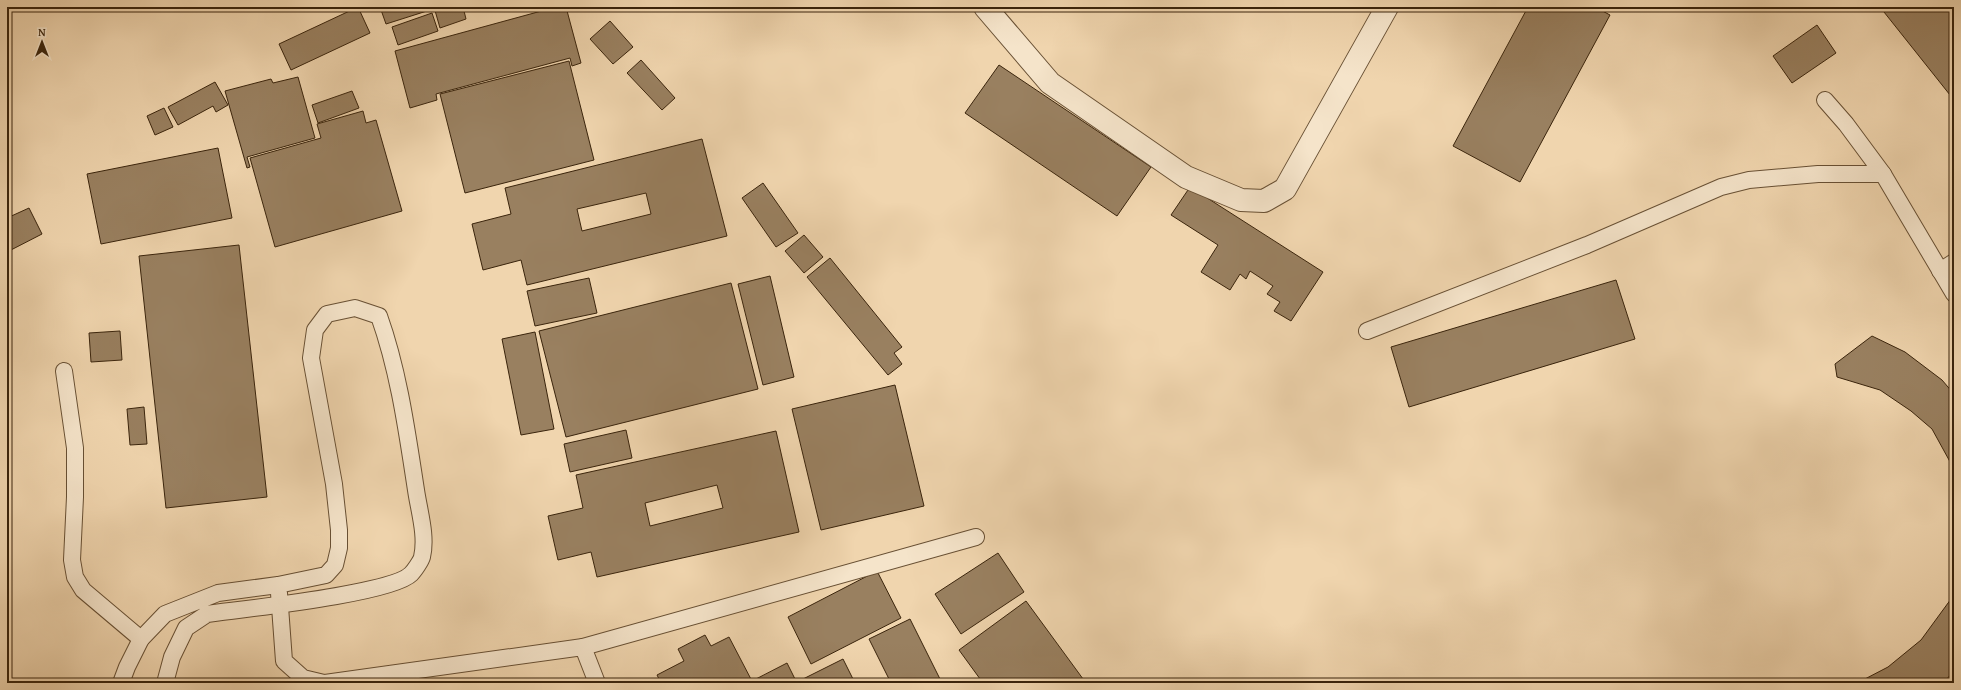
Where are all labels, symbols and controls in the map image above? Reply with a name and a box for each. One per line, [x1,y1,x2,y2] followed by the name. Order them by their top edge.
[22,22,62,62] north arrow
[38,24,46,40] text: N

